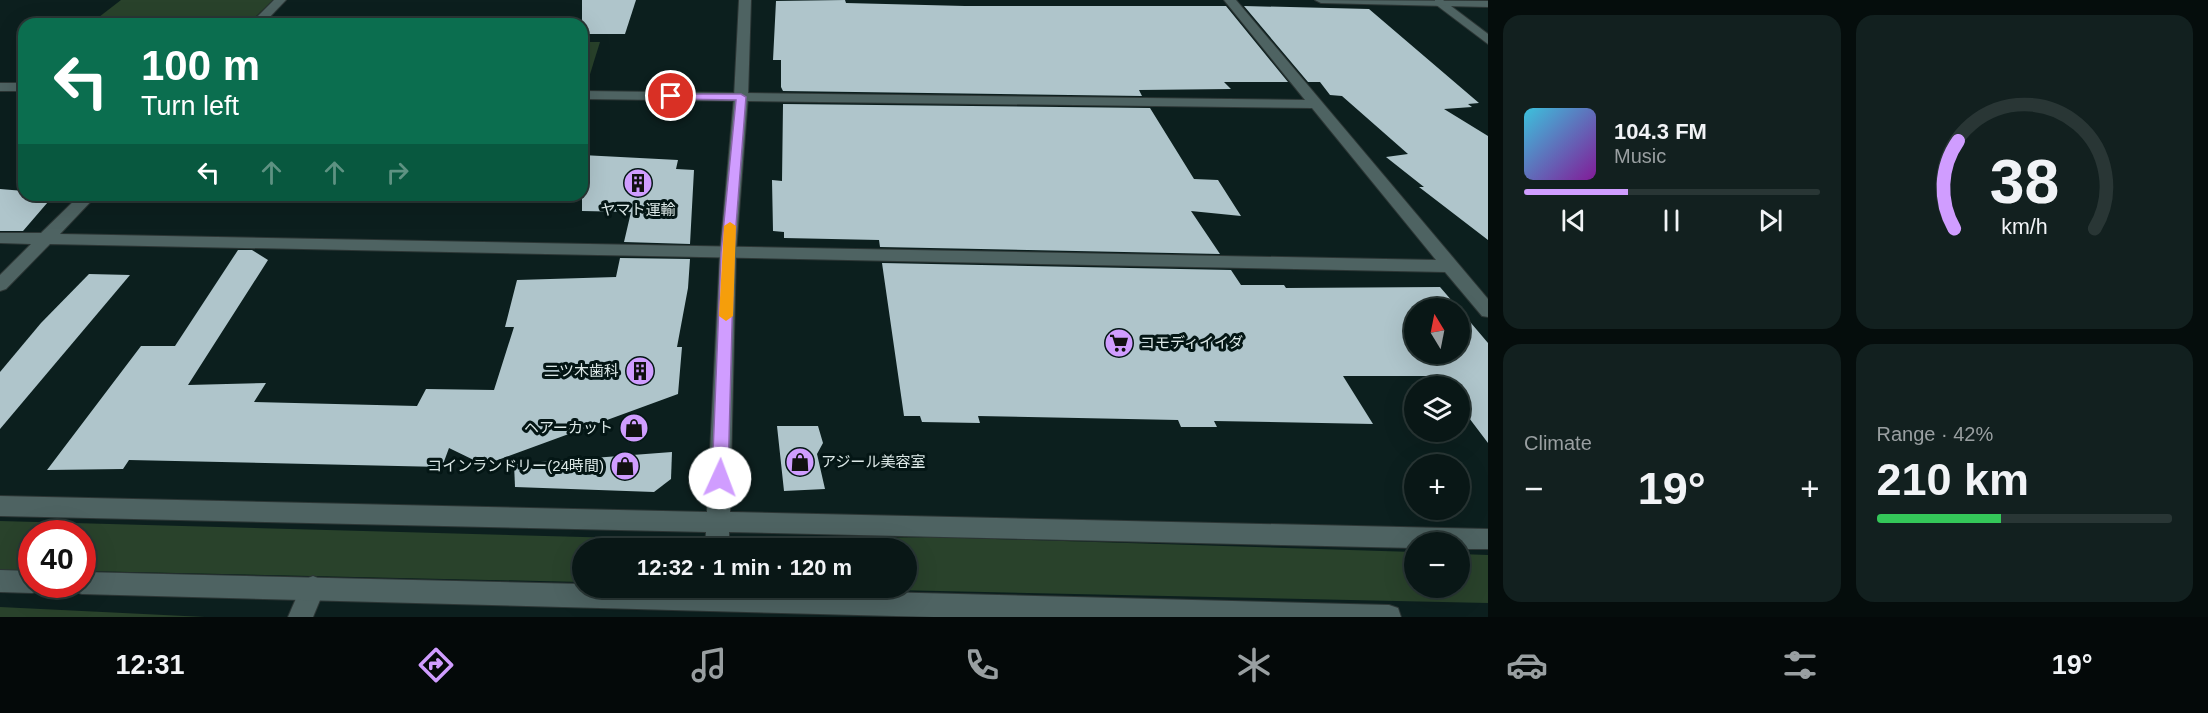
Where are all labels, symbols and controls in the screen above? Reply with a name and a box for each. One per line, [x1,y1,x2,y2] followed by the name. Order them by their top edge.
[42,42,120,120] icon: left
[141,42,260,89] text: 100 m
[645,70,696,121] pin
[654,79,687,112] icon: arrive
[141,91,239,121] text: Turn left
[1614,119,1707,144] text: 104.3 FM
[1614,145,1666,167] text: Music
[1990,147,2059,216] text: 38
[192,156,225,189] icon: left
[255,156,288,189] icon: ahead
[318,156,351,189] icon: ahead
[381,156,414,189] icon: right
[622,167,654,199] building icon: ヤマト運輸
[600,201,676,218] place label: ヤマト運輸
[1557,204,1590,237] icon: previous
[1655,204,1688,237] icon: pause
[1754,204,1787,237] icon: next
[2001,216,2047,240] text: km/h
[1404,298,1470,364] north arrow
[1404,298,1470,598] map controls
[1103,327,1135,359] supermarket icon: コモディイイダ
[1140,334,1243,351] place label: コモディイイダ
[624,355,656,387] building icon: 二ツ木歯科
[544,362,619,379] place label: 二ツ木歯科
[1404,376,1470,442] button: layers
[618,412,650,444] shop icon: ヘアーカット
[524,419,613,436] place label: ヘアーカット
[1877,423,1993,445] text: Range · 42%
[1524,432,1592,454] text: Climate
[688,446,752,510] position arrow
[784,446,816,478] shop icon: アジール美容室
[609,450,641,482] shop icon: コインランドリー(24時間)
[821,453,925,470] place label: アジール美容室
[1404,454,1470,520] button: +
[1877,454,2029,505] text: 210 km
[427,457,604,474] place label: コインランドリー(24時間)
[1638,463,1706,514] text: 19°
[1524,470,1543,507] text: −
[1800,470,1820,507] text: +
[18,520,96,598] speed limit sign: 40
[1404,532,1470,598] button: −
[637,555,852,580] text: 12:32 · 1 min · 120 m
[415,644,457,686] icon: directions
[688,644,730,686] icon: music
[961,644,1003,686] icon: phone
[1233,644,1275,686] icon: climate
[1506,644,1548,686] icon: car
[1779,644,1821,686] icon: filters
[115,650,184,680] text: 12:31
[2052,650,2093,680] text: 19°

